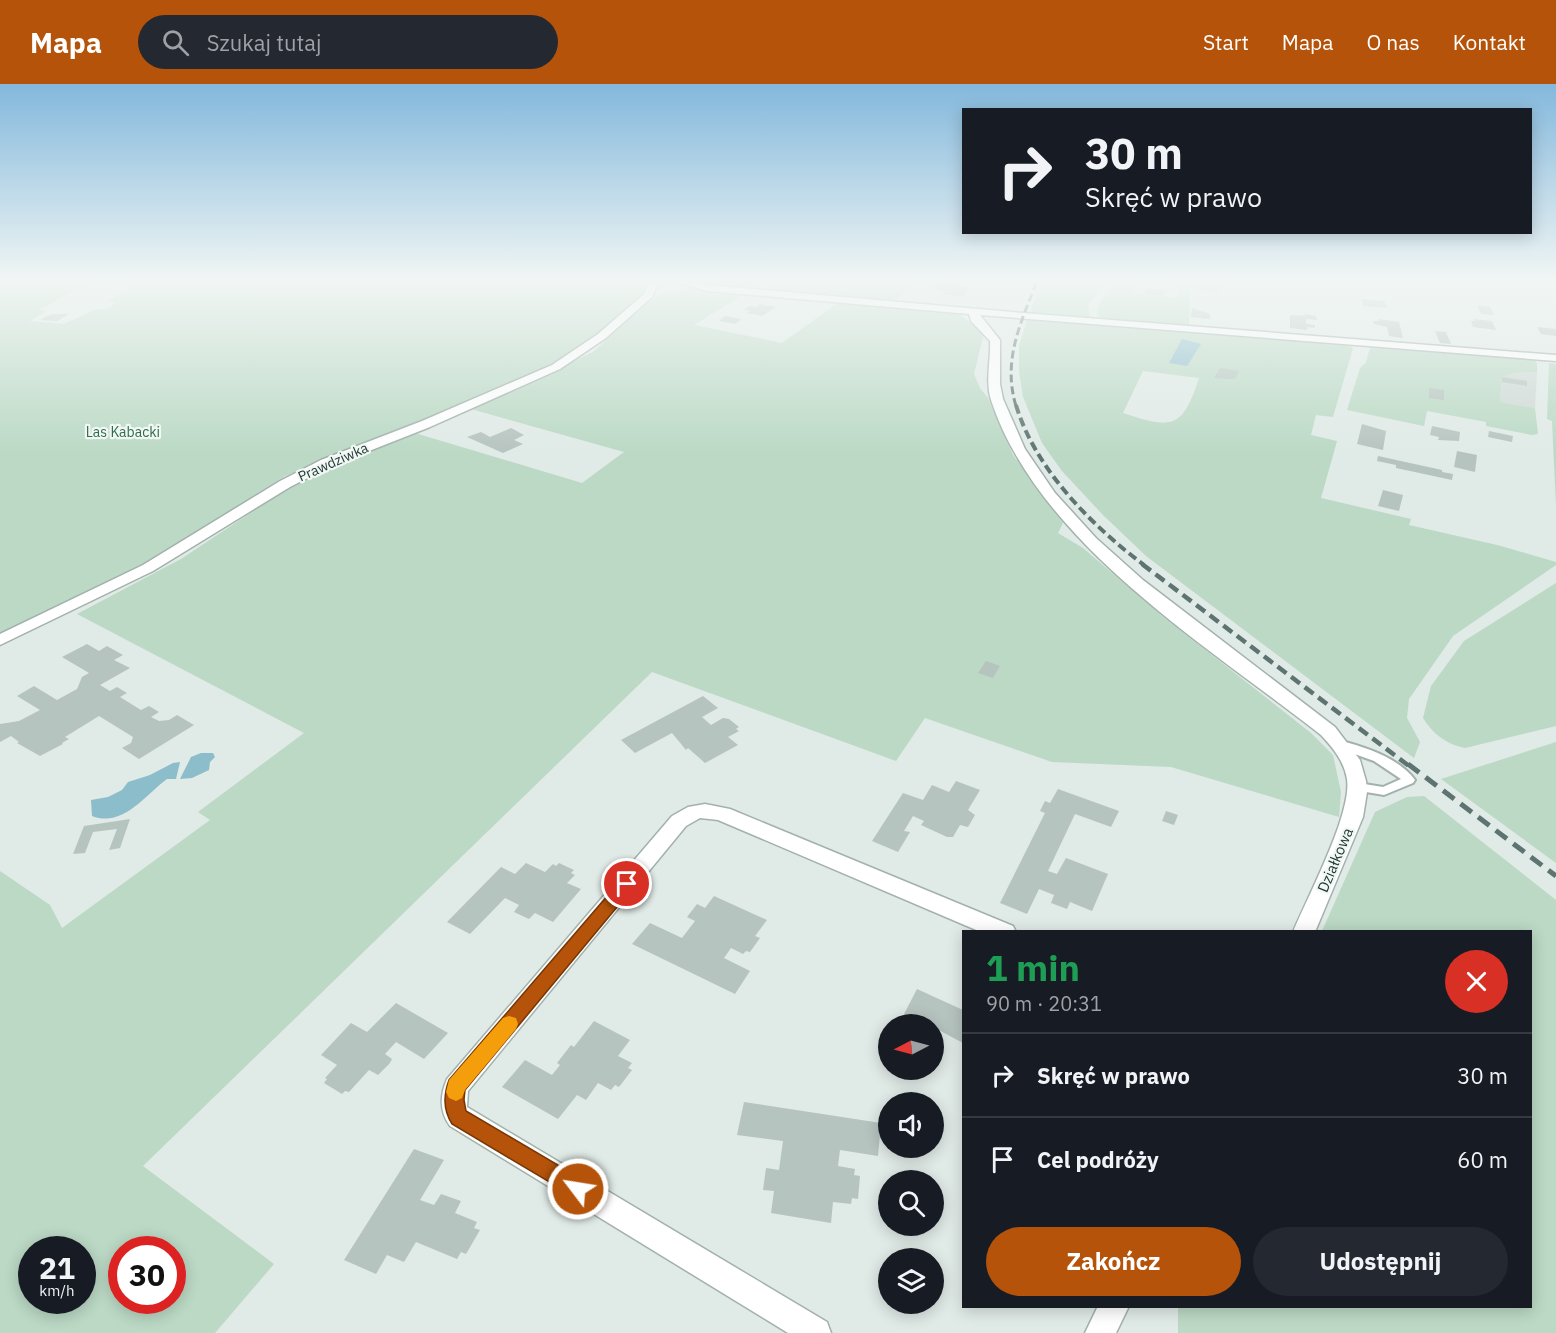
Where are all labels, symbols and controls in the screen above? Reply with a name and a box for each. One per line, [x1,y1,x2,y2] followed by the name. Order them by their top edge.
[138,15,558,69] search box
[30,24,102,61] text: Mapa
[159,26,192,59] icon: search
[207,28,321,57] text: Szukaj tutaj
[1203,28,1249,56] text: Start
[1282,28,1334,56] text: Mapa
[1367,28,1420,56] text: O nas
[1453,28,1526,56] text: Kontakt
[1085,126,1183,181] text: 30 m
[986,132,1064,210] icon: right
[1085,179,1262,214] text: Skręć w prawo
[86,423,160,441] park label: Las Kabacki
[295,438,371,486] street label: Prawdziwka
[1313,825,1357,895] street label: Działkowa
[601,858,652,909] pin
[610,867,643,900] icon: arrive
[986,944,1080,991] text: 1 min
[1445,950,1508,1013] button: close
[986,990,1102,1017] text: 90 m · 20:31
[878,1014,944,1080] north arrow
[878,1014,944,1314] map controls
[986,1059,1019,1092] icon: right
[1037,1061,1190,1090] text: Skręć w prawo
[1457,1061,1508,1090] text: 30 m
[878,1092,944,1158] button: sound
[986,1143,1019,1176] icon: arrive
[1037,1145,1159,1174] text: Cel podróży
[1457,1145,1508,1174] text: 60 m
[546,1157,610,1221] position arrow
[878,1170,944,1236] button: search
[986,1227,1241,1296] button: Zakończ
[1253,1227,1508,1296] button: Udostępnij
[108,1236,186,1314] speed limit sign: 30
[39,1248,75,1287] text: 21
[878,1248,944,1314] button: layers
[39,1281,75,1300] text: km/h

